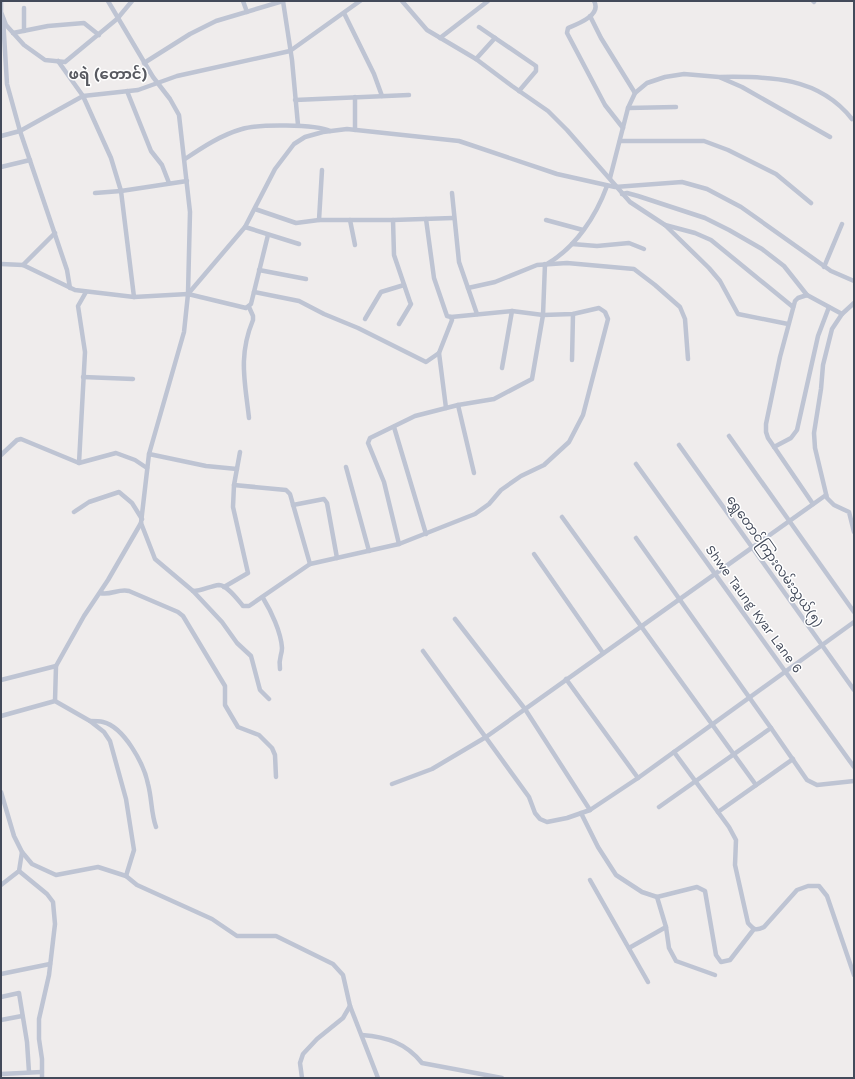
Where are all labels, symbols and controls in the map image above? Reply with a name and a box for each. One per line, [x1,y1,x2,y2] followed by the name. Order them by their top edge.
[68,64,148,86] district label: ဖရဲ (တောင်)
[721,492,827,631] street label: ရွှေတောင်ကြားလမ်းသွယ်(၅)
[703,542,805,676] street label: Shwe Taung Kyar Lane 6

